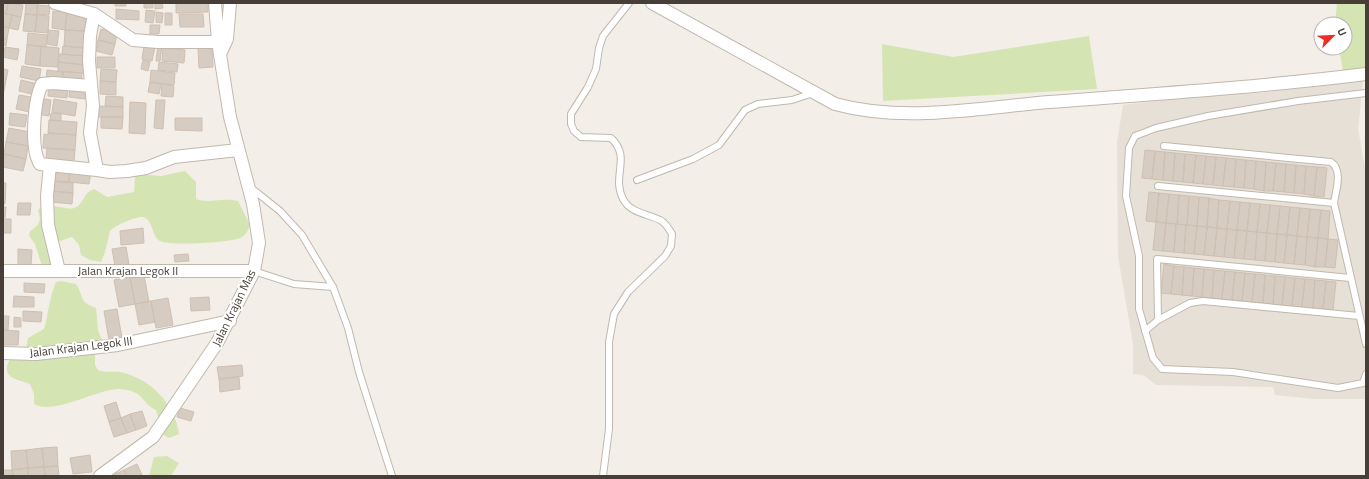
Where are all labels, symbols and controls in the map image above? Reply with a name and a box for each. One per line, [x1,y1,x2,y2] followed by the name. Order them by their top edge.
[1313,16,1353,56] north arrow
[1333,25,1351,38] text: U
[78,261,178,280] street label: Jalan Krajan Legok II
[207,266,261,350] street label: Jalan Krajan Mas
[28,331,133,362] street label: Jalan Krajan Legok III

